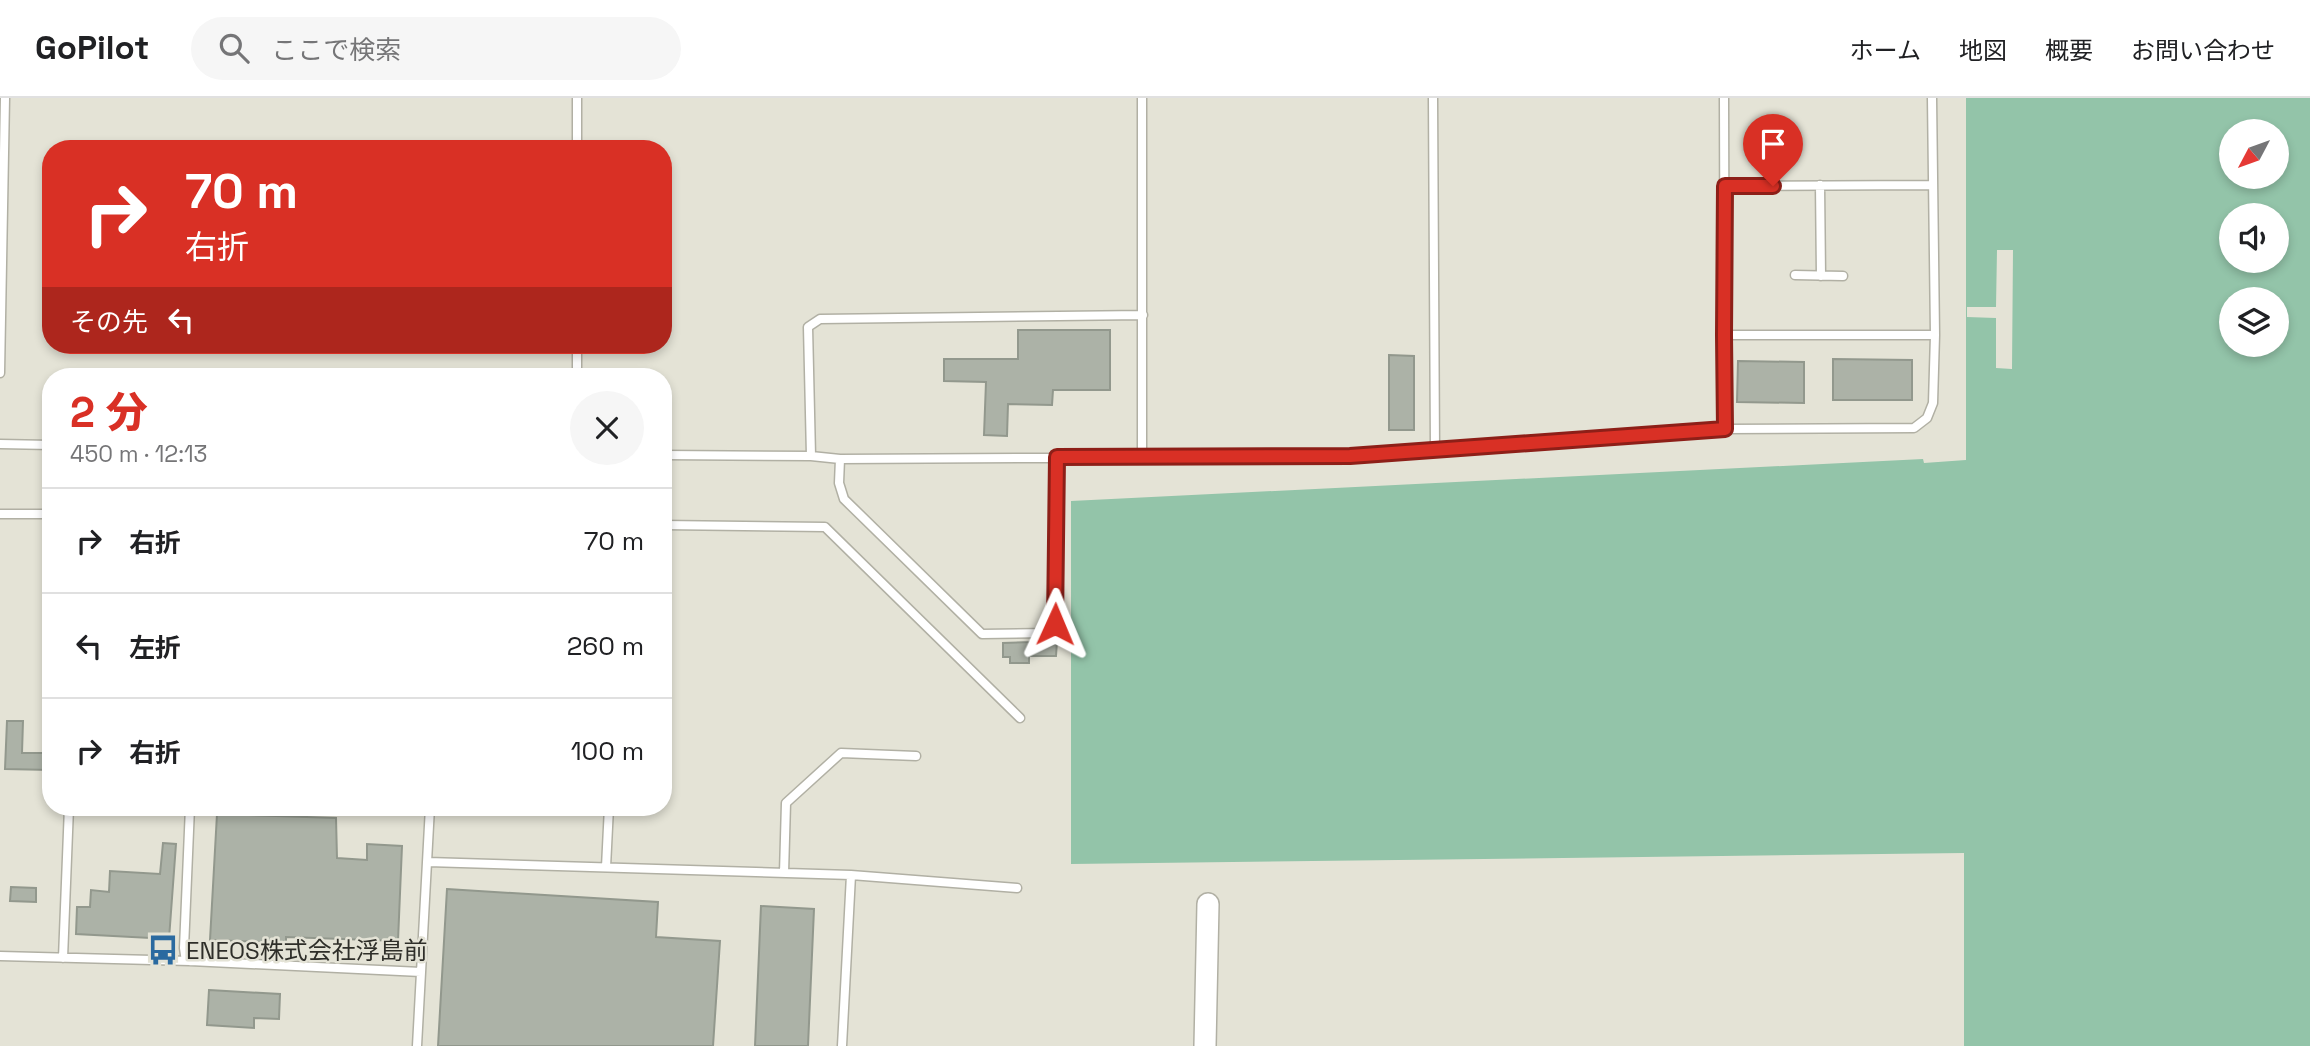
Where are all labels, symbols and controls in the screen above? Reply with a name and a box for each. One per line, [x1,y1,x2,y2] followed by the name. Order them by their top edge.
[191,17,681,80] search box
[35,27,149,69] text: GoPilot
[215,29,253,67] icon: search
[271,33,401,67] text: ここで検索
[1850,35,1921,66] text: ホーム
[1959,35,2007,66] text: 地図
[2045,35,2093,66] text: 概要
[2131,35,2275,66] text: お問い合わせ
[1743,114,1803,186] pin
[2219,119,2289,189] north arrow
[2219,119,2289,357] map controls
[1754,125,1792,163] icon: arrive
[185,160,298,222] text: 70 m
[70,168,161,259] icon: right
[2219,203,2289,273] button: sound
[185,227,249,267] text: 右折
[2219,287,2289,357] button: layers
[162,301,200,339] icon: left
[70,305,148,339] text: その先
[70,386,148,439] text: 2 分
[570,391,644,465] button: close
[70,439,208,469] text: 450 m · 12:13
[70,522,108,560] icon: right
[584,524,644,558] text: 70 m
[129,526,181,560] text: 右折
[1018,587,1092,661] position arrow
[70,627,108,665] icon: left
[567,629,644,663] text: 260 m
[129,631,181,665] text: 左折
[70,732,108,770] icon: right
[571,734,644,768] text: 100 m
[129,736,181,770] text: 右折
[146,933,180,967] bus stop icon: ENEOS株式会社浮島前
[186,935,428,966] place label: ENEOS株式会社浮島前

